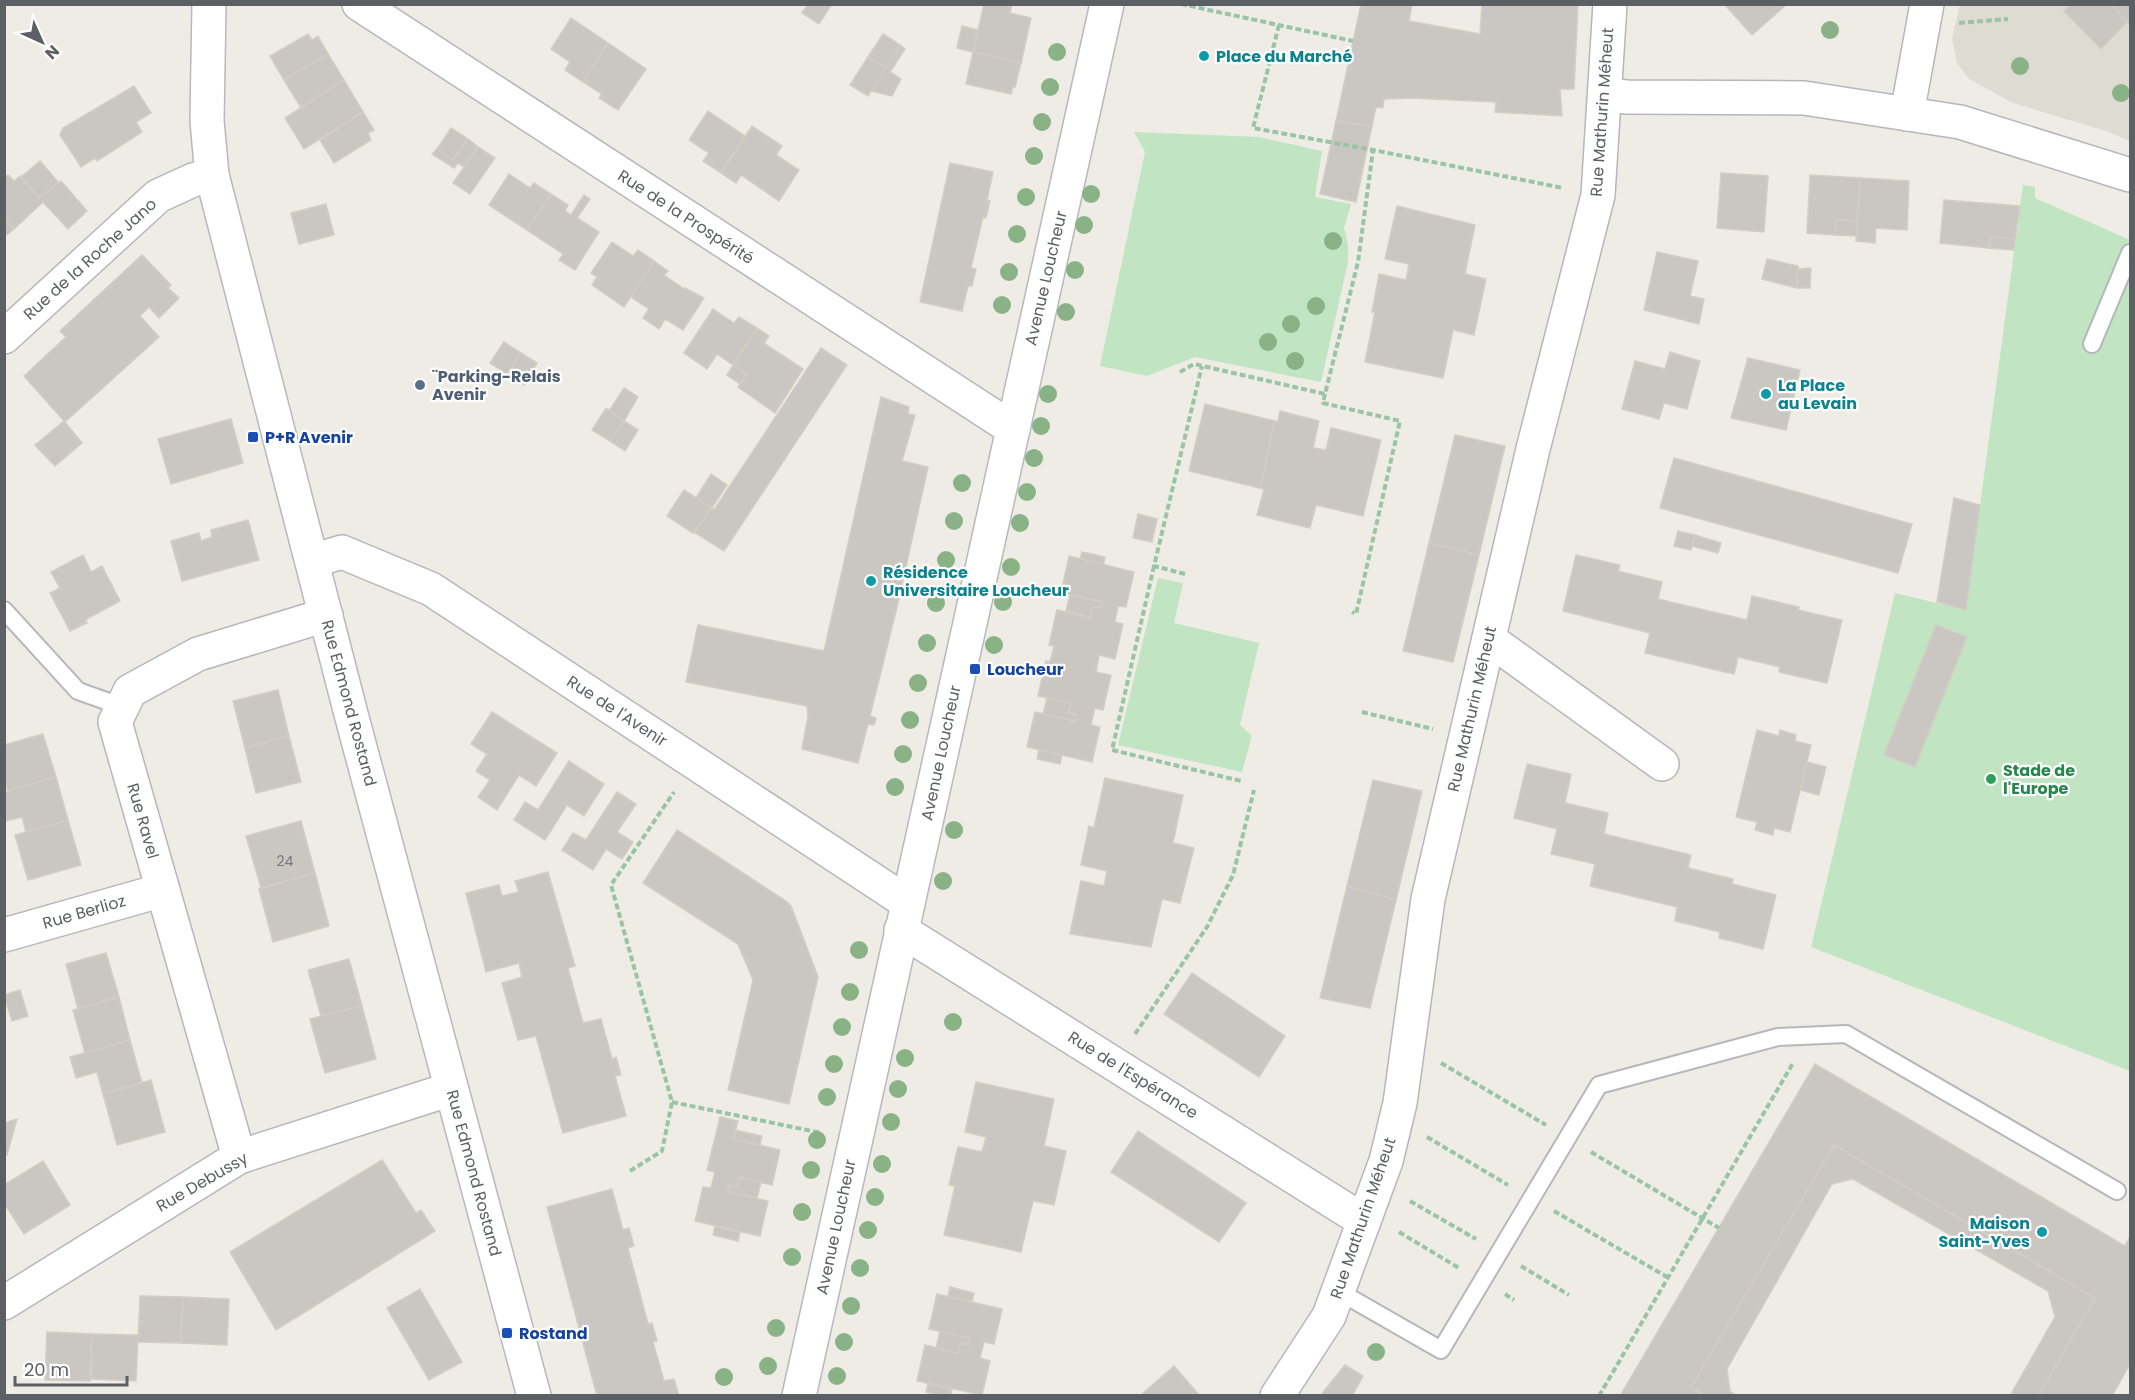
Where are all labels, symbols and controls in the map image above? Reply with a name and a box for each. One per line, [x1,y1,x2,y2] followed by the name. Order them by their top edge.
[12,12,72,72] north arrow
[1585,27,1619,197] street label: Rue Mathurin Méheut
[40,40,65,65] text: N
[1216,45,1352,68] place label: Place du Marché
[1197,49,1211,63] marker: Place du Marché
[613,164,759,270] street label: Rue de la Prospérité
[18,193,162,325] street label: Rue de la Roche Jano
[1019,208,1073,348] street label: Avenue Loucheur
[432,365,561,406] place label: ¨Parking-Relais Avenir
[1778,374,1857,415] place label: La Place au Levain
[413,378,427,392] marker: ¨Parking-Relais Avenir
[1759,387,1773,401] marker: La Place au Levain
[265,426,353,449] place label: P+R Avenir
[246,430,260,444] marker: P+R Avenir
[883,561,1069,602] place label: Résidence Universitaire Loucheur
[864,574,878,588] marker: Résidence Universitaire Loucheur
[316,617,382,789] street label: Rue Edmond Rostand
[1442,624,1502,794] street label: Rue Mathurin Méheut
[987,658,1064,681] place label: Loucheur
[968,662,982,676] marker: Loucheur
[562,670,672,752] street label: Rue de l'Avenir
[915,683,967,823] street label: Avenue Loucheur
[2003,759,2075,800] place label: Stade de l'Europe
[1984,772,1998,786] marker: Stade de l'Europe
[121,781,165,861] street label: Rue Ravel
[277,851,294,871] house number: 24
[40,889,128,935] street label: Rue Berlioz
[1063,1026,1203,1124] street label: Rue de l'Espérance
[441,1087,507,1259] street label: Rue Edmond Rostand
[1325,1134,1402,1302] street label: Rue Mathurin Méheut
[152,1146,252,1218] street label: Rue Debussy
[810,1157,862,1297] street label: Avenue Loucheur
[1938,1212,2030,1253] place label: Maison Saint-Yves
[2035,1225,2049,1239] marker: Maison Saint-Yves
[519,1322,588,1345] place label: Rostand
[500,1326,514,1340] marker: Rostand
[15,1349,128,1387] scale bar
[24,1357,69,1382] text: 20 m

